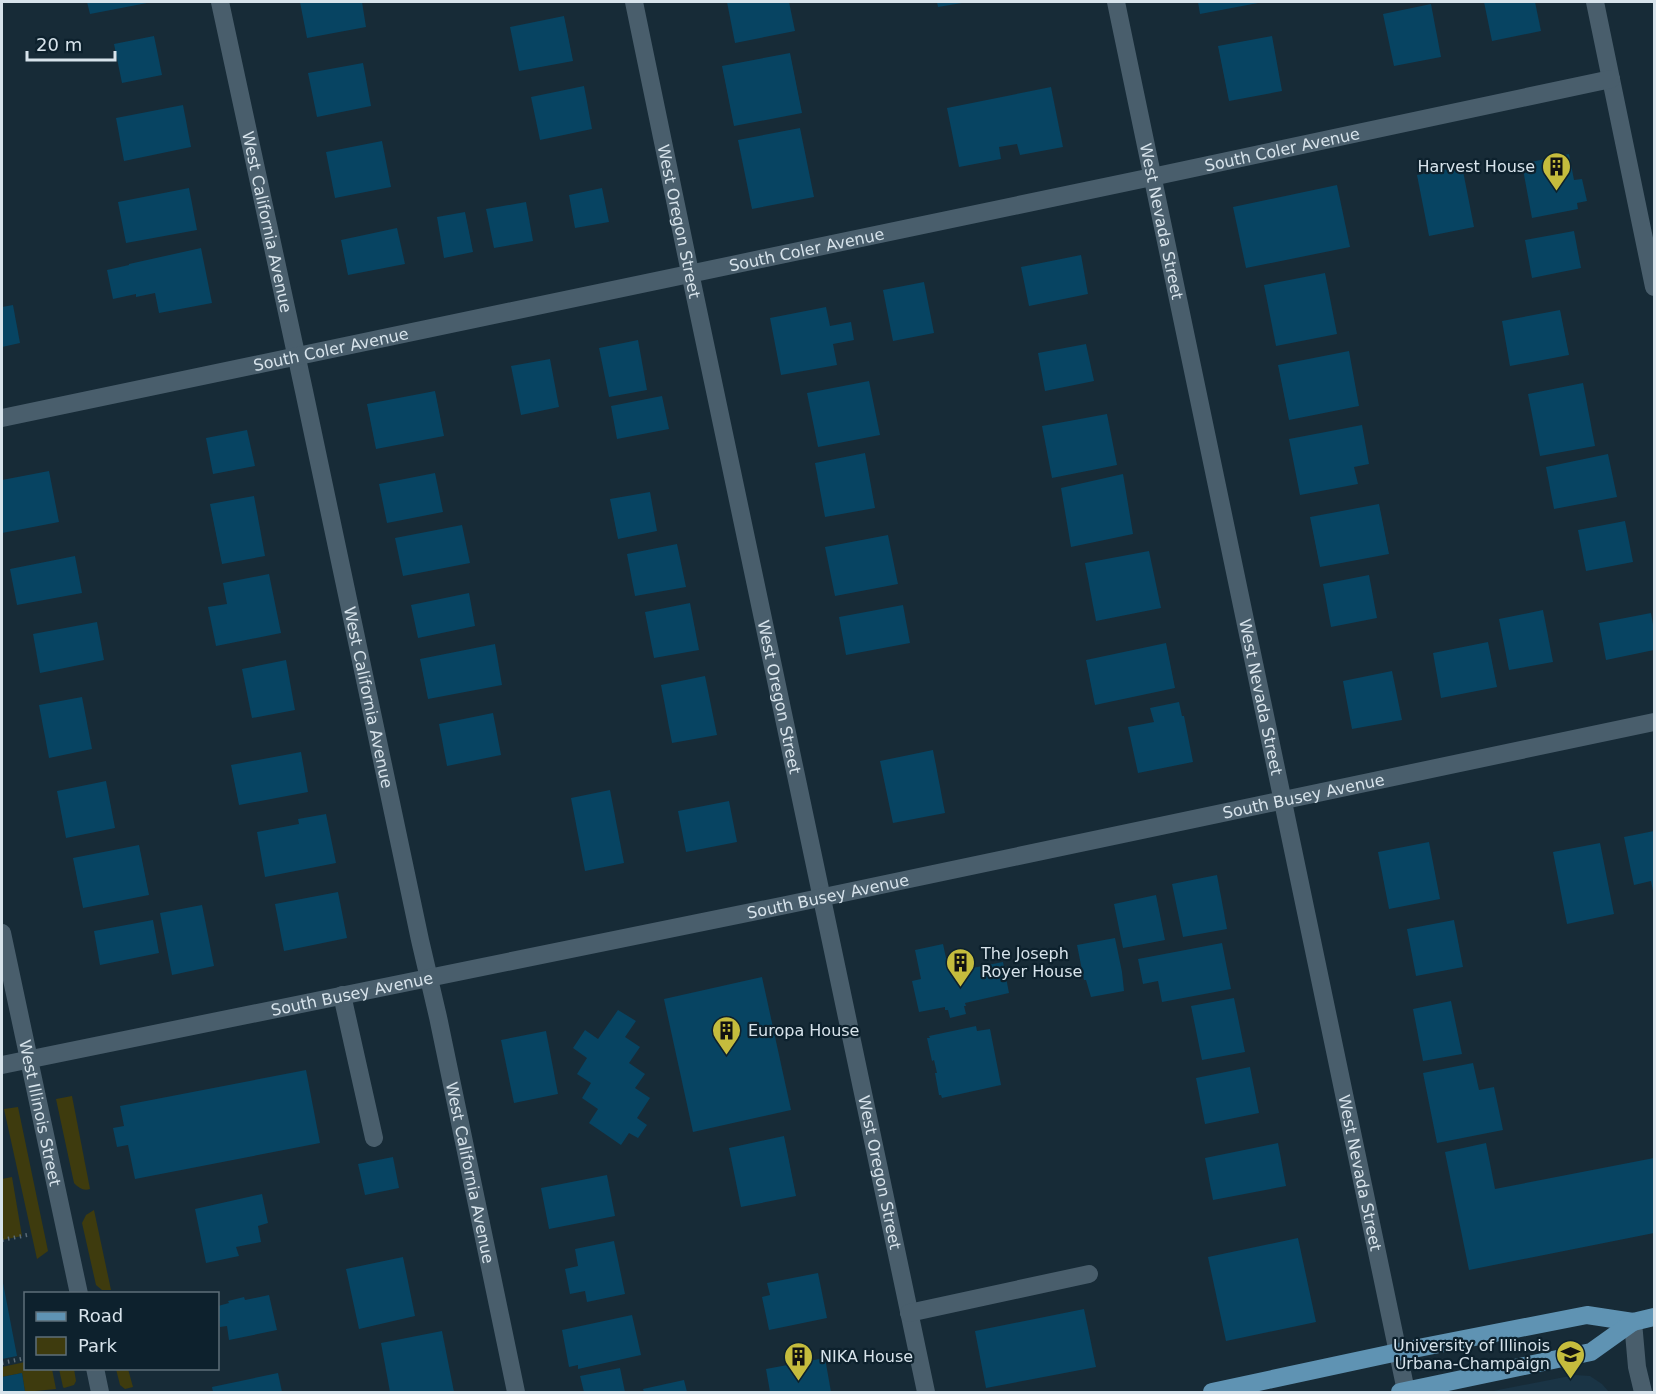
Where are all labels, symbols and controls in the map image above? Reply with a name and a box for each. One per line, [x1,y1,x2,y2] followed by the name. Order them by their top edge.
[27,24,116,62] scale bar
[36,34,82,55] text: 20 m
[1203,124,1361,176] street label: South Coler Avenue
[238,130,296,314] street label: West California Avenue
[1136,141,1187,301] street label: West Nevada Street
[654,143,704,300] street label: West Oregon Street
[1540,150,1572,192] building icon: Harvest House
[1417,157,1535,176] place label: Harvest House
[727,224,886,275] street label: South Coler Avenue
[252,324,410,375] street label: South Coler Avenue
[340,605,397,790] street label: West California Avenue
[1235,617,1286,777] street label: West Nevada Street
[753,618,805,776] street label: West Oregon Street
[1221,770,1386,823] street label: South Busey Avenue
[745,870,911,923] street label: South Busey Avenue
[980,944,1082,981] place label: The Joseph Royer House
[944,946,976,988] building icon: The Joseph Royer House
[269,968,435,1020] street label: South Busey Avenue
[711,1014,743,1056] building icon: Europa House
[748,1021,859,1040] place label: Europa House
[15,1038,65,1188] street label: West Illinois Street
[442,1080,498,1265] street label: West California Avenue
[1334,1093,1386,1253] street label: West Nevada Street
[854,1094,905,1251] street label: West Oregon Street
[24,1292,219,1370] legend
[78,1305,123,1326] text: Road
[78,1335,117,1356] text: Park
[1393,1336,1550,1373] place label: University of Illinois Urbana-Champaign
[1555,1338,1587,1380] school or university icon: University of Illinois Urbana-Champaign
[783,1340,815,1382] building icon: NIKA House
[820,1347,913,1366] place label: NIKA House

